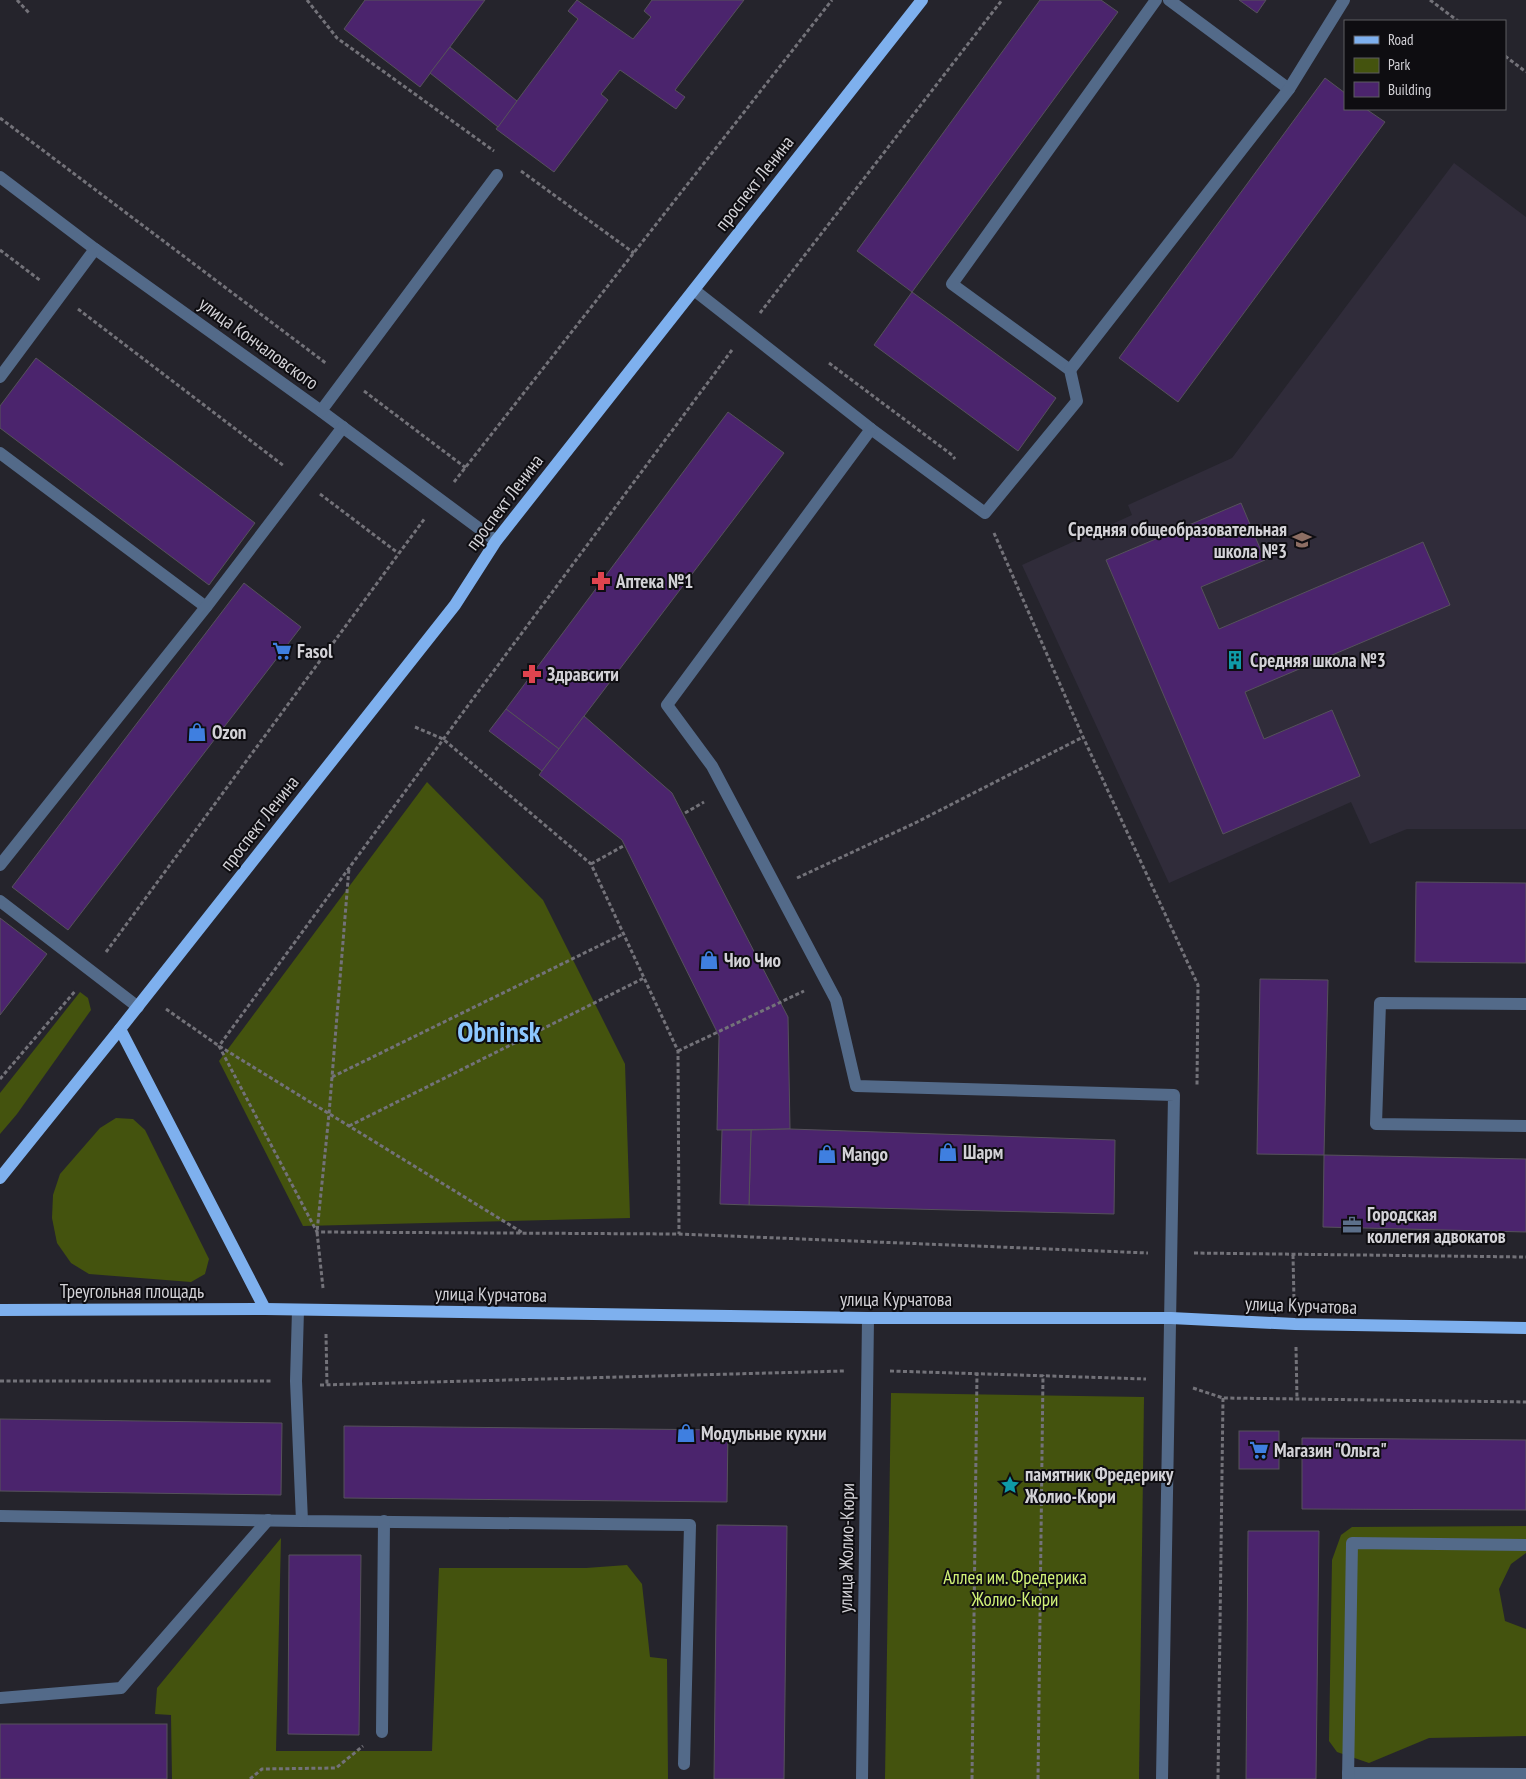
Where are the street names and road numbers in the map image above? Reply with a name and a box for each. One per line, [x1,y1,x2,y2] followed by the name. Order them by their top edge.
[709,131,799,235] street label: проспект Ленина
[194,291,324,395] street label: улица Кончаловского
[460,449,548,555] street label: проспект Ленина
[214,771,304,875] street label: проспект Ленина
[60,1279,204,1303] street label: Треугольная площадь
[435,1281,547,1307] street label: улица Курчатова
[840,1287,952,1311] street label: улица Курчатова
[1245,1291,1357,1319] street label: улица Курчатова
[833,1483,859,1613] street label: улица Жолио-Кюри

